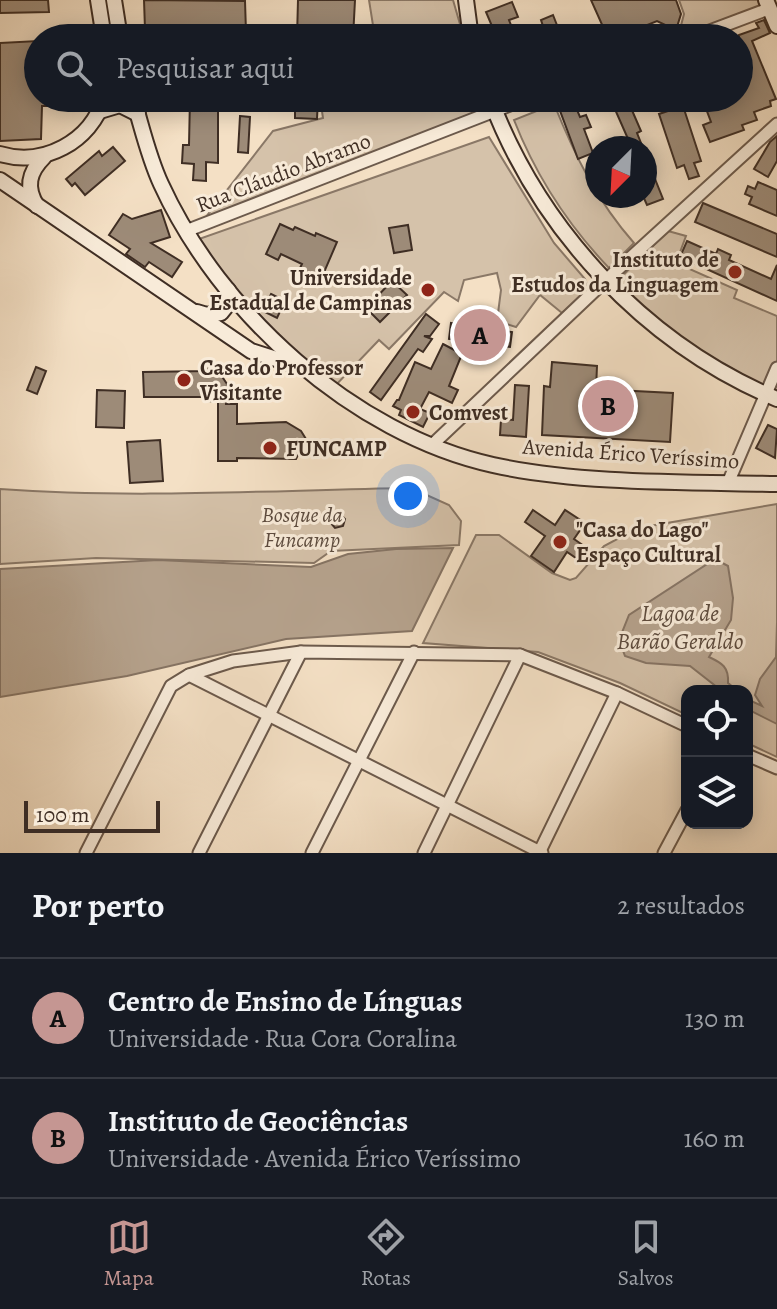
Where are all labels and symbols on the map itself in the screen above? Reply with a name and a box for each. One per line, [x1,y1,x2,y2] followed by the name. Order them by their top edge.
[192,126,375,220] street label: Rua Cláudio Abramo
[585,136,657,208] north arrow
[511,245,719,300] place label: Instituto de Estudos da Linguagem
[209,263,412,318] place label: Universidade Estadual de Campinas
[726,263,744,281] marker: Instituto de Estudos da Linguagem
[419,281,437,299] marker: Universidade Estadual de Campinas
[454,305,506,365] pin: A
[199,353,363,408] place label: Casa do Professor Visitante
[175,371,193,389] marker: Casa do Professor Visitante
[582,376,634,436] pin: B
[429,398,509,428] place label: Comvest
[404,403,422,421] marker: Comvest
[521,431,740,477] street label: Avenida Érico Veríssimo
[286,434,387,464] place label: FUNCAMP
[261,439,279,457] marker: FUNCAMP
[388,476,428,516] your location
[261,500,343,555] park label: Bosque da Funcamp
[576,515,721,570] place label: "Casa do Lago" Espaço Cultural
[551,533,569,551] marker: "Casa do Lago" Espaço Cultural
[617,597,743,657] water label: Lagoa de Barão Geraldo
[24,797,160,833] scale bar

